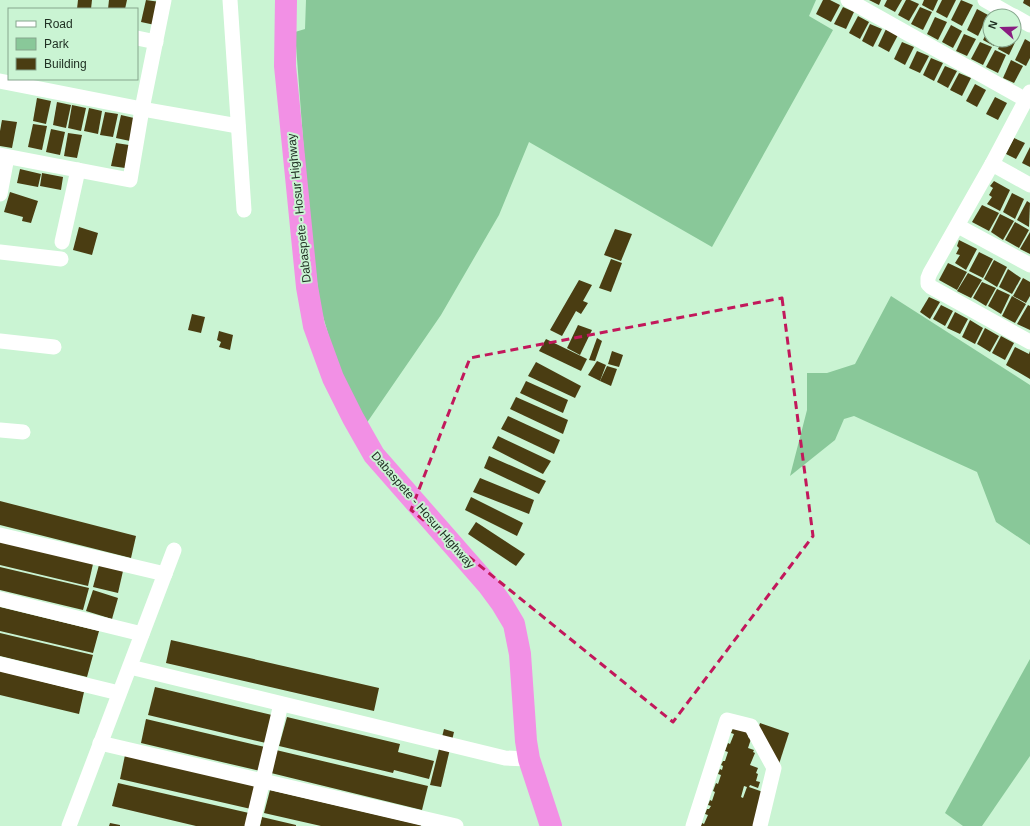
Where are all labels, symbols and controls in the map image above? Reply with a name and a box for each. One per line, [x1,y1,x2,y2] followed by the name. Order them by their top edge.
[8,8,138,80] legend
[982,8,1022,48] north arrow
[44,17,73,31] text: Road
[986,19,1000,30] text: N
[44,37,70,51] text: Park
[44,57,87,71] text: Building
[284,133,314,283] street label: Dabaspete - Hosur Highway
[368,449,478,571] street label: Dabaspete - Hosur Highway

